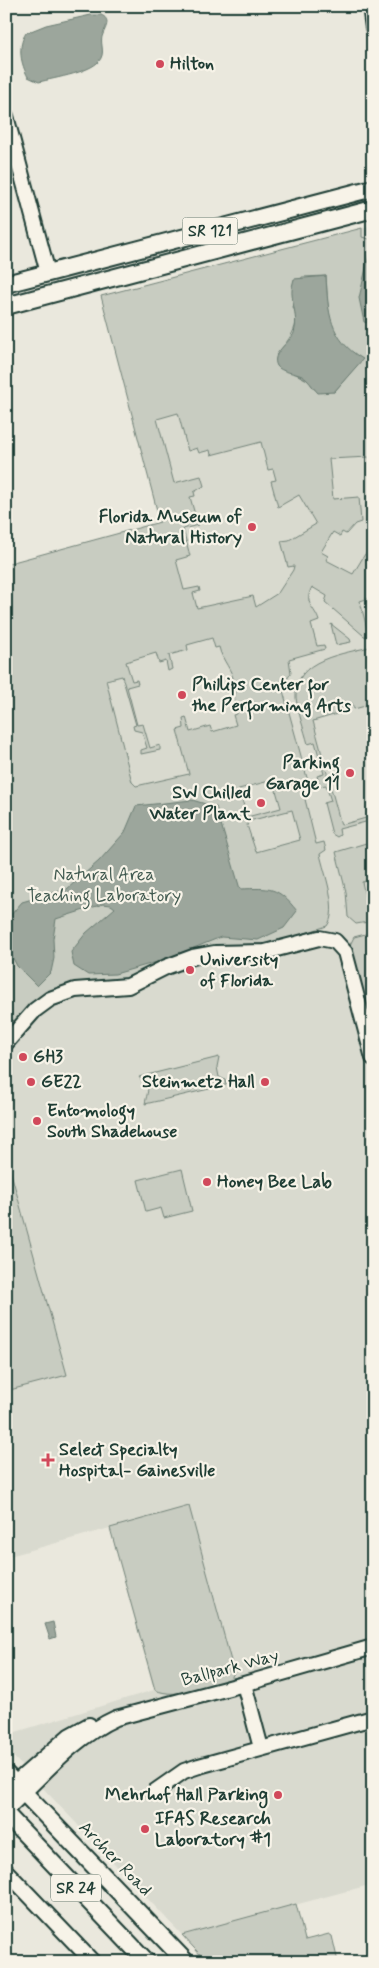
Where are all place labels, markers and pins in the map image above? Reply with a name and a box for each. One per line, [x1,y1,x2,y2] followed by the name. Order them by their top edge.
[170,52,214,76] place label: Hilton
[154,58,166,70] marker: Hilton
[99,505,242,550] place label: Florida Museum of Natural History
[246,521,258,533] marker: Florida Museum of Natural History
[191,673,351,720] place label: Phillips Center for the Performing Arts
[176,689,188,701] marker: Phillips Center for the Performing Arts
[265,751,340,798] place label: Parking Garage 11
[344,767,356,779] marker: Parking Garage 11
[148,781,251,826] place label: SW Chilled Water Plant
[255,797,267,809] marker: SW Chilled Water Plant
[200,948,278,993] place label: University of Florida
[184,964,196,976] marker: University of Florida
[33,1045,64,1069] place label: GH3
[17,1051,29,1063] marker: GH3
[41,1070,82,1094] place label: GE22
[142,1070,255,1094] place label: Steinmetz Hall
[25,1076,37,1088] marker: GE22
[259,1076,271,1088] marker: Steinmetz Hall
[47,1099,177,1144] place label: Entomology South Shadehouse
[31,1115,43,1127] marker: Entomology South Shadehouse
[217,1170,332,1194] place label: Honey Bee Lab
[201,1176,213,1188] marker: Honey Bee Lab
[59,1438,216,1483] place label: Select Specialty Hospital- Gainesville
[41,1453,55,1467] marker: Select Specialty Hospital- Gainesville
[105,1783,268,1809] place label: Mehrhof Hall Parking
[272,1789,284,1801] marker: Mehrhof Hall Parking
[155,1807,271,1852] place label: IFAS Research Laboratory #1
[139,1823,151,1835] marker: IFAS Research Laboratory #1

